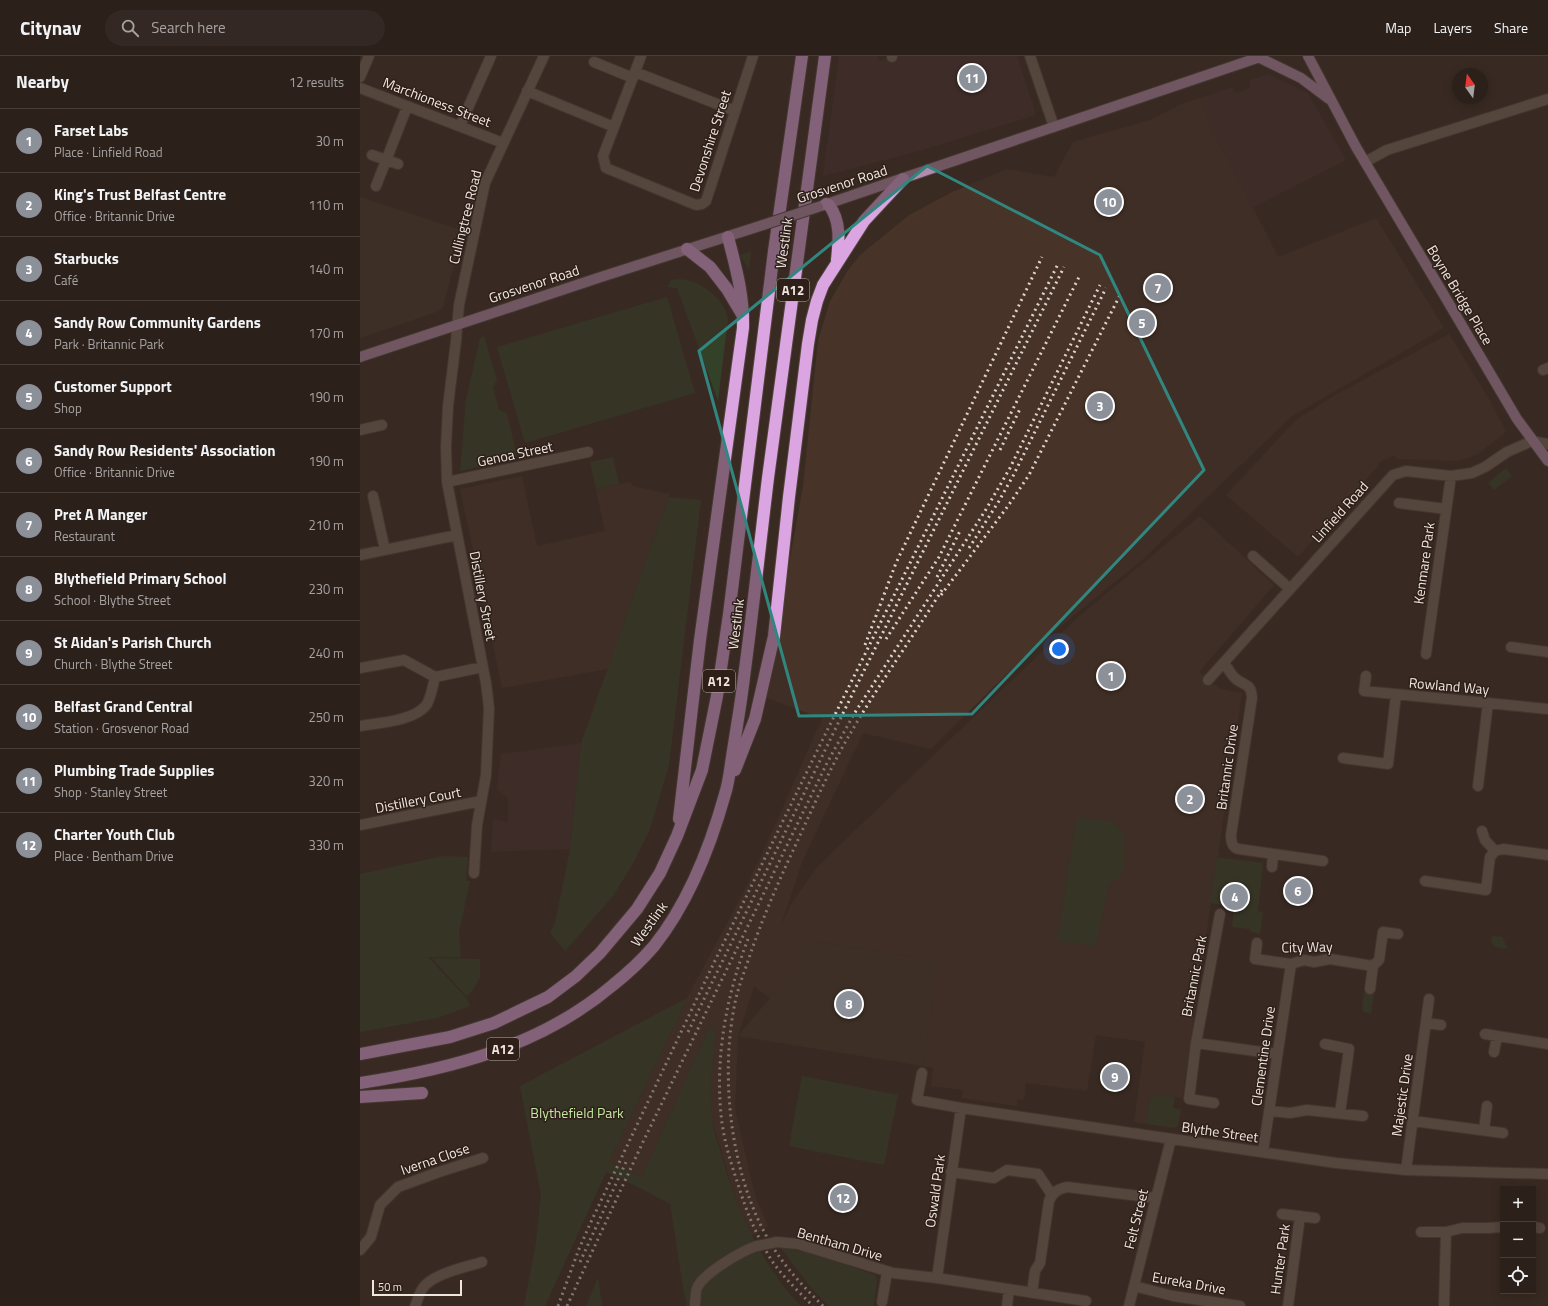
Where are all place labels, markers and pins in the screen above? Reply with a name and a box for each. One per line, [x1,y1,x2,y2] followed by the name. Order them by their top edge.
[959,63,985,93] pin: 11
[1096,187,1122,217] pin: 10
[1145,273,1171,303] pin: 7
[1129,308,1155,338] pin: 5
[1087,391,1113,421] pin: 3
[1098,661,1124,691] pin: 1
[1177,784,1203,814] pin: 2
[1285,876,1311,906] pin: 6
[1222,882,1248,912] pin: 4
[836,989,862,1019] pin: 8
[1102,1062,1128,1092] pin: 9
[830,1183,856,1213] pin: 12

